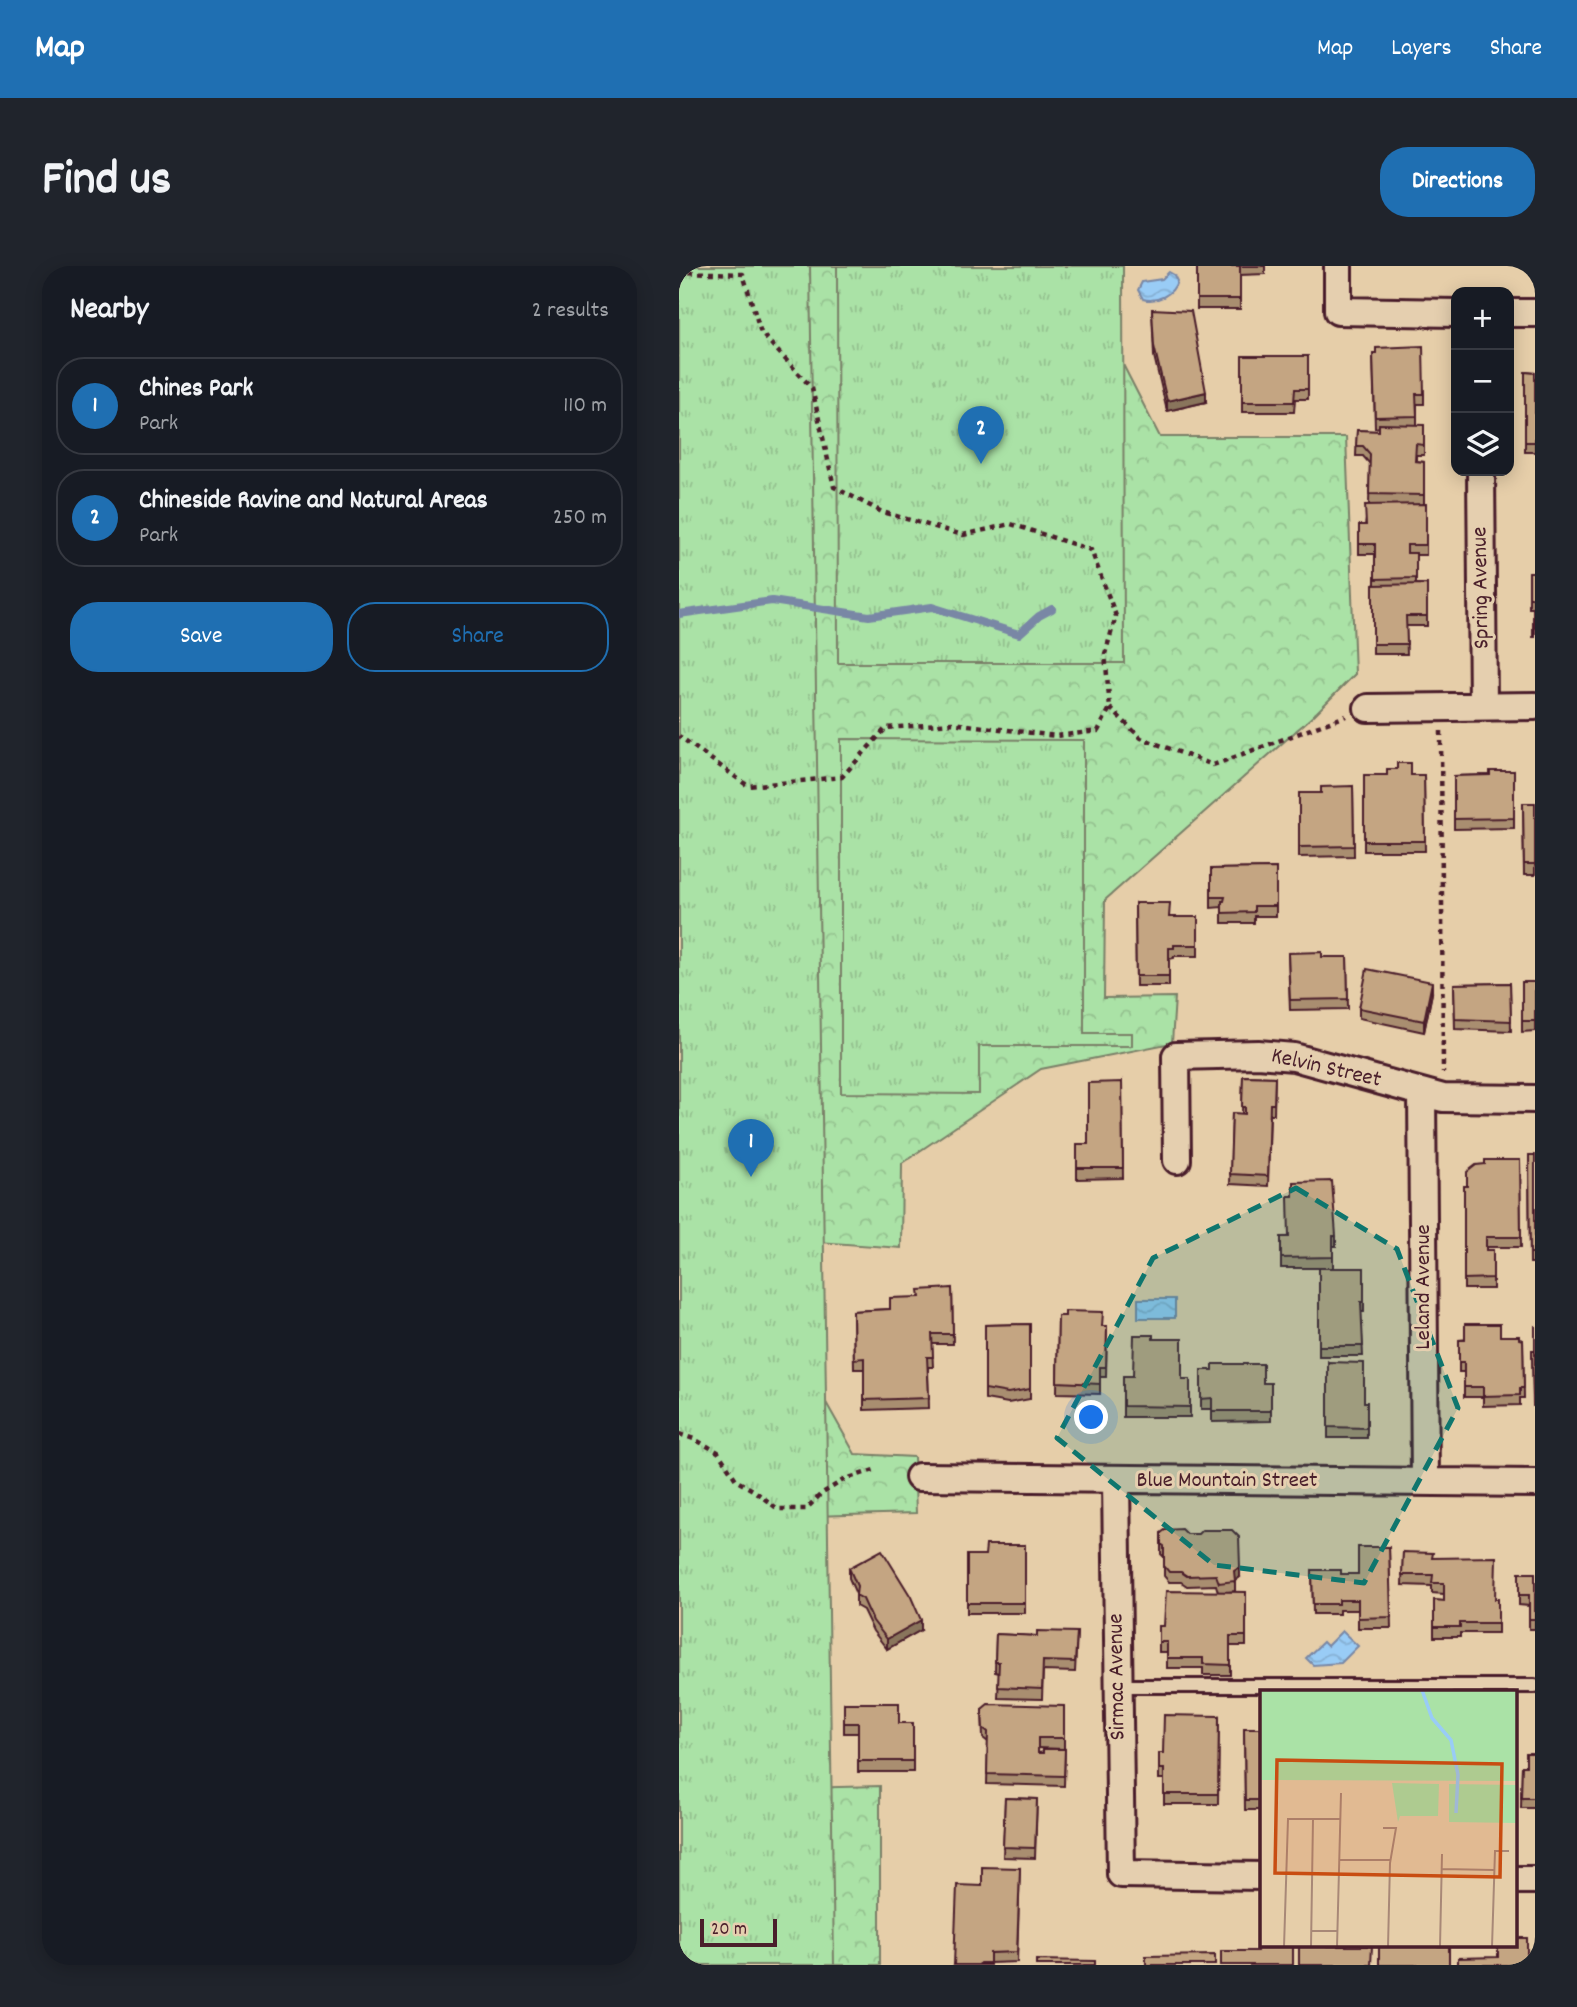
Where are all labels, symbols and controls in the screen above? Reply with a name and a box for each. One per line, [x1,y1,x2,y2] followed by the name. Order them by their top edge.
[35,26,85,73] text: Map
[1317,32,1353,66] text: Map
[1391,32,1452,66] text: Layers
[1490,32,1542,66] text: Share
[42,147,171,217] text: Find us
[1380,147,1535,217] button: Directions
[1451,287,1514,476] map controls
[1451,287,1514,350] button: +
[70,290,148,333] text: Nearby
[532,295,609,328] text: 2 results
[1451,350,1514,413] button: −
[139,371,253,408] text: Chines Park
[92,390,98,423] text: 1
[563,390,607,423] text: 110 m
[958,406,1004,464] pin: 2
[139,408,178,441] text: Park
[1451,413,1514,476] button: layers
[139,483,488,520] text: Chineside Ravine and Natural Areas
[90,502,100,535] text: 2
[553,502,607,535] text: 250 m
[139,520,178,553] text: Park
[1464,527,1500,649] street label: Spring Avenue
[70,602,333,672] button: Save
[347,602,609,672] button: Share
[1268,1040,1384,1098] street label: Kelvin Street
[728,1119,774,1177] pin: 1
[1408,1224,1441,1350] street label: Leland Avenue
[1074,1400,1108,1434] your location
[1136,1465,1318,1498] street label: Blue Mountain Street
[1100,1613,1136,1741] street label: Sirmac Avenue
[1260,1690,1517,1948] inset map
[700,1916,777,1948] scale bar
[711,1917,747,1944] text: 20 m

